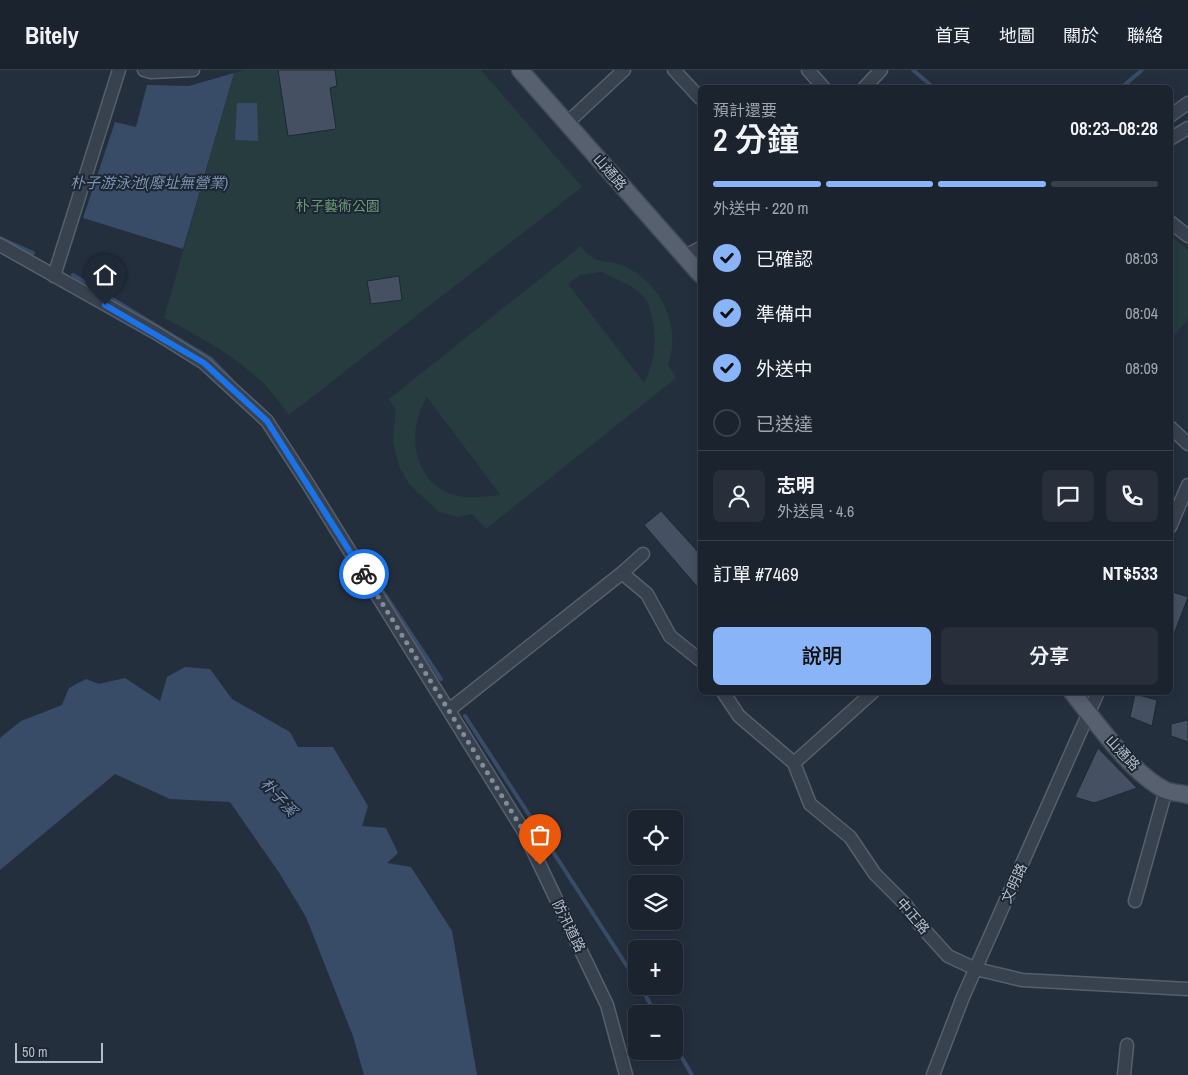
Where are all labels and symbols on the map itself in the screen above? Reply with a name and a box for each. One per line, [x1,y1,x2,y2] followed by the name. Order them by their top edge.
[589,150,631,194] street label: 山通路
[70,172,228,193] water label: 朴子游泳池(廢址無營業)
[296,197,380,215] park label: 朴子藝術公園
[84,254,126,305] pin
[339,549,389,599] courier
[1102,732,1144,774] street label: 山通路
[256,773,303,822] water label: 朴子溪
[519,814,561,865] pin
[997,860,1031,906] street label: 文明路
[893,894,933,938] street label: 中正路
[549,897,589,955] street label: 防汛道路
[15,1040,102,1063] scale bar

